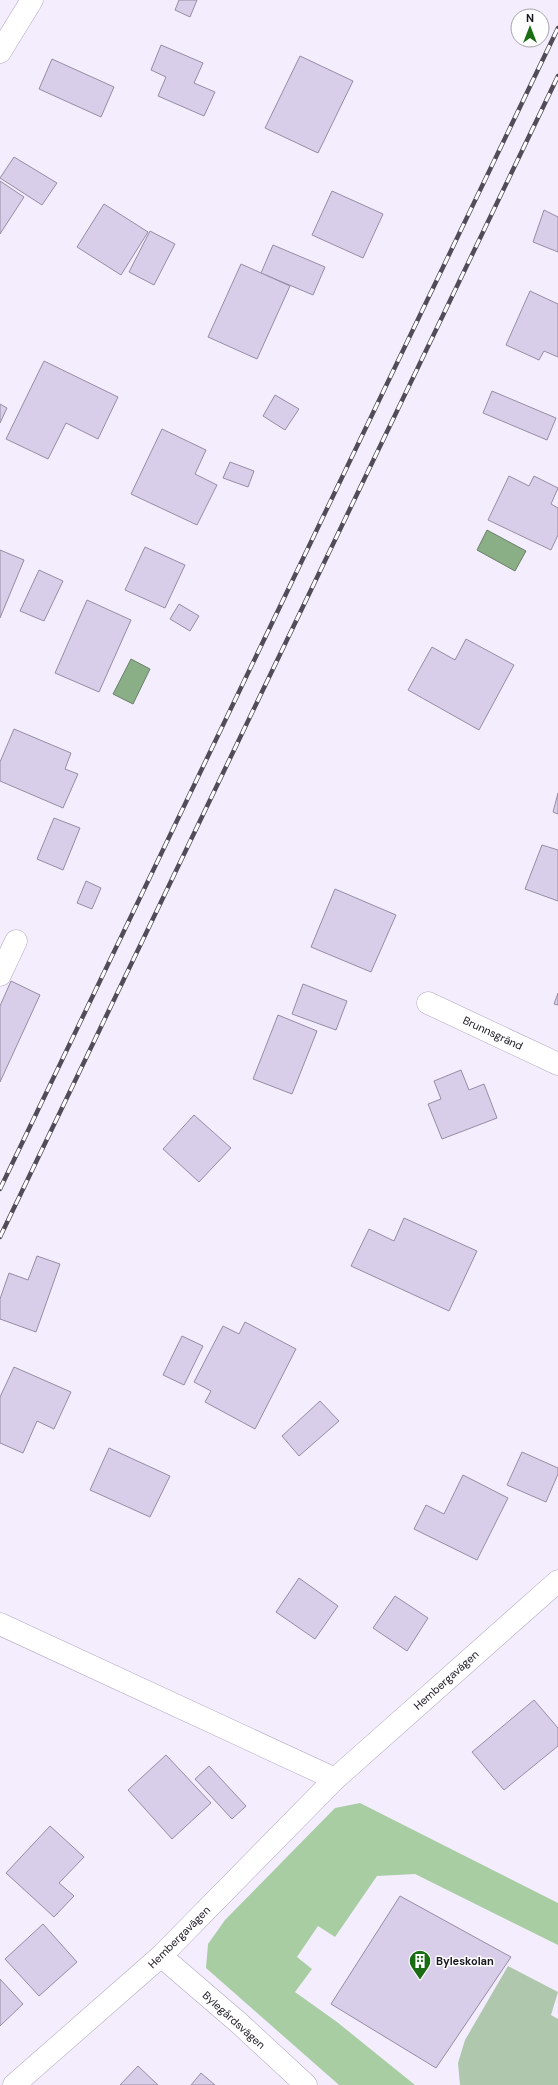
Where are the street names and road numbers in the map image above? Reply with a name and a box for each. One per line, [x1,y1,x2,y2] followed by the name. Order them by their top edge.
[461,1013,525,1053] street label: Brunnsgränd
[411,1647,481,1713] street label: Hembergavägen
[145,1903,213,1971] street label: Hembergavägen
[200,1988,268,2052] street label: Bylegårdsvägen

